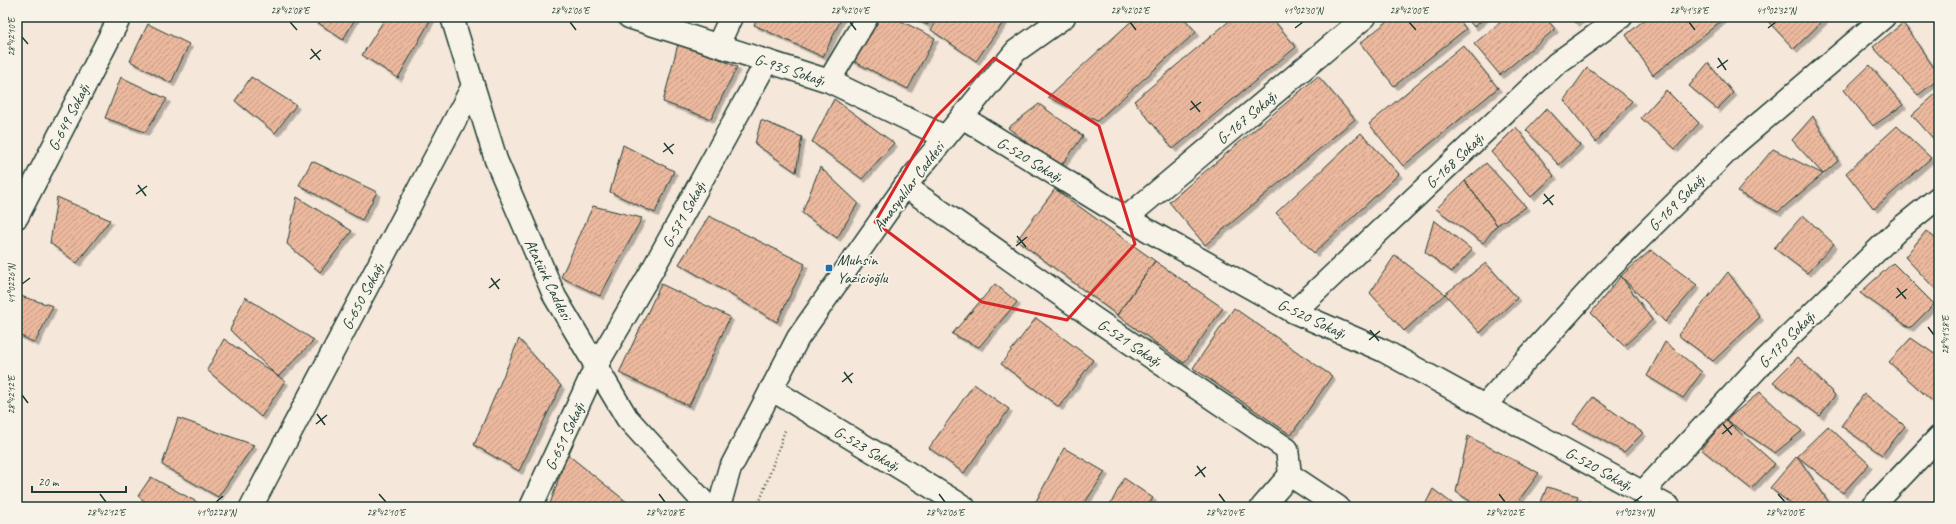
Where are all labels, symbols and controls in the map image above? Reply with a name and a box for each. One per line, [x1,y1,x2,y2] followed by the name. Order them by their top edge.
[271,4,311,17] text: 28°42'08"E
[551,4,591,17] text: 28°42'06"E
[831,4,871,17] text: 28°42'04"E
[1111,4,1151,17] text: 28°42'02"E
[1283,4,1325,17] text: 41°02'30"N
[1390,4,1430,17] text: 28°42'00"E
[1670,4,1710,17] text: 28°41'58"E
[1756,4,1798,17] text: 41°02'32"N
[5,16,18,56] text: 28°42'10"E
[752,49,828,91] street label: G-935 Sokağı
[43,80,95,154] street label: G-649 Sokağı
[1212,86,1282,149] street label: G-167 Sokağı
[1421,128,1489,193] street label: G-168 Sokağı
[993,133,1067,188] street label: G-520 Sokağı
[869,136,950,235] street label: Amasyalılar Caddesi
[1644,169,1710,235] street label: G-169 Sokağı
[658,177,711,251] street label: G-571 Sokağı
[520,236,577,325] street label: Atatürk Caddesi
[837,250,889,288] place label: Muhsin Yazicioğlu
[337,259,389,333] street label: G-650 Sokağı
[5,262,18,304] text: 41°02'26"N
[824,263,834,273] marker: Muhsin Yazicioğlu
[1274,294,1350,344] street label: G-520 Sokağı
[1754,306,1820,372] street label: G-170 Sokağı
[1094,314,1166,372] street label: G-521 Sokağı
[1939,314,1952,354] text: 28°41'58"E
[5,374,18,414] text: 28°42'12"E
[540,398,590,474] street label: G-651 Sokağı
[830,422,904,477] street label: G-523 Sokağı
[1562,443,1636,496] street label: G-520 Sokağı
[32,468,126,494] scale bar
[38,474,60,490] text: 20 m
[87,506,127,519] text: 28°42'12"E
[196,506,238,519] text: 41°02'28"N
[367,506,407,519] text: 28°42'10"E
[646,506,686,519] text: 28°42'08"E
[926,506,966,519] text: 28°42'06"E
[1206,506,1246,519] text: 28°42'04"E
[1486,506,1526,519] text: 28°42'02"E
[1614,506,1656,519] text: 41°02'34"N
[1766,506,1806,519] text: 28°42'00"E

